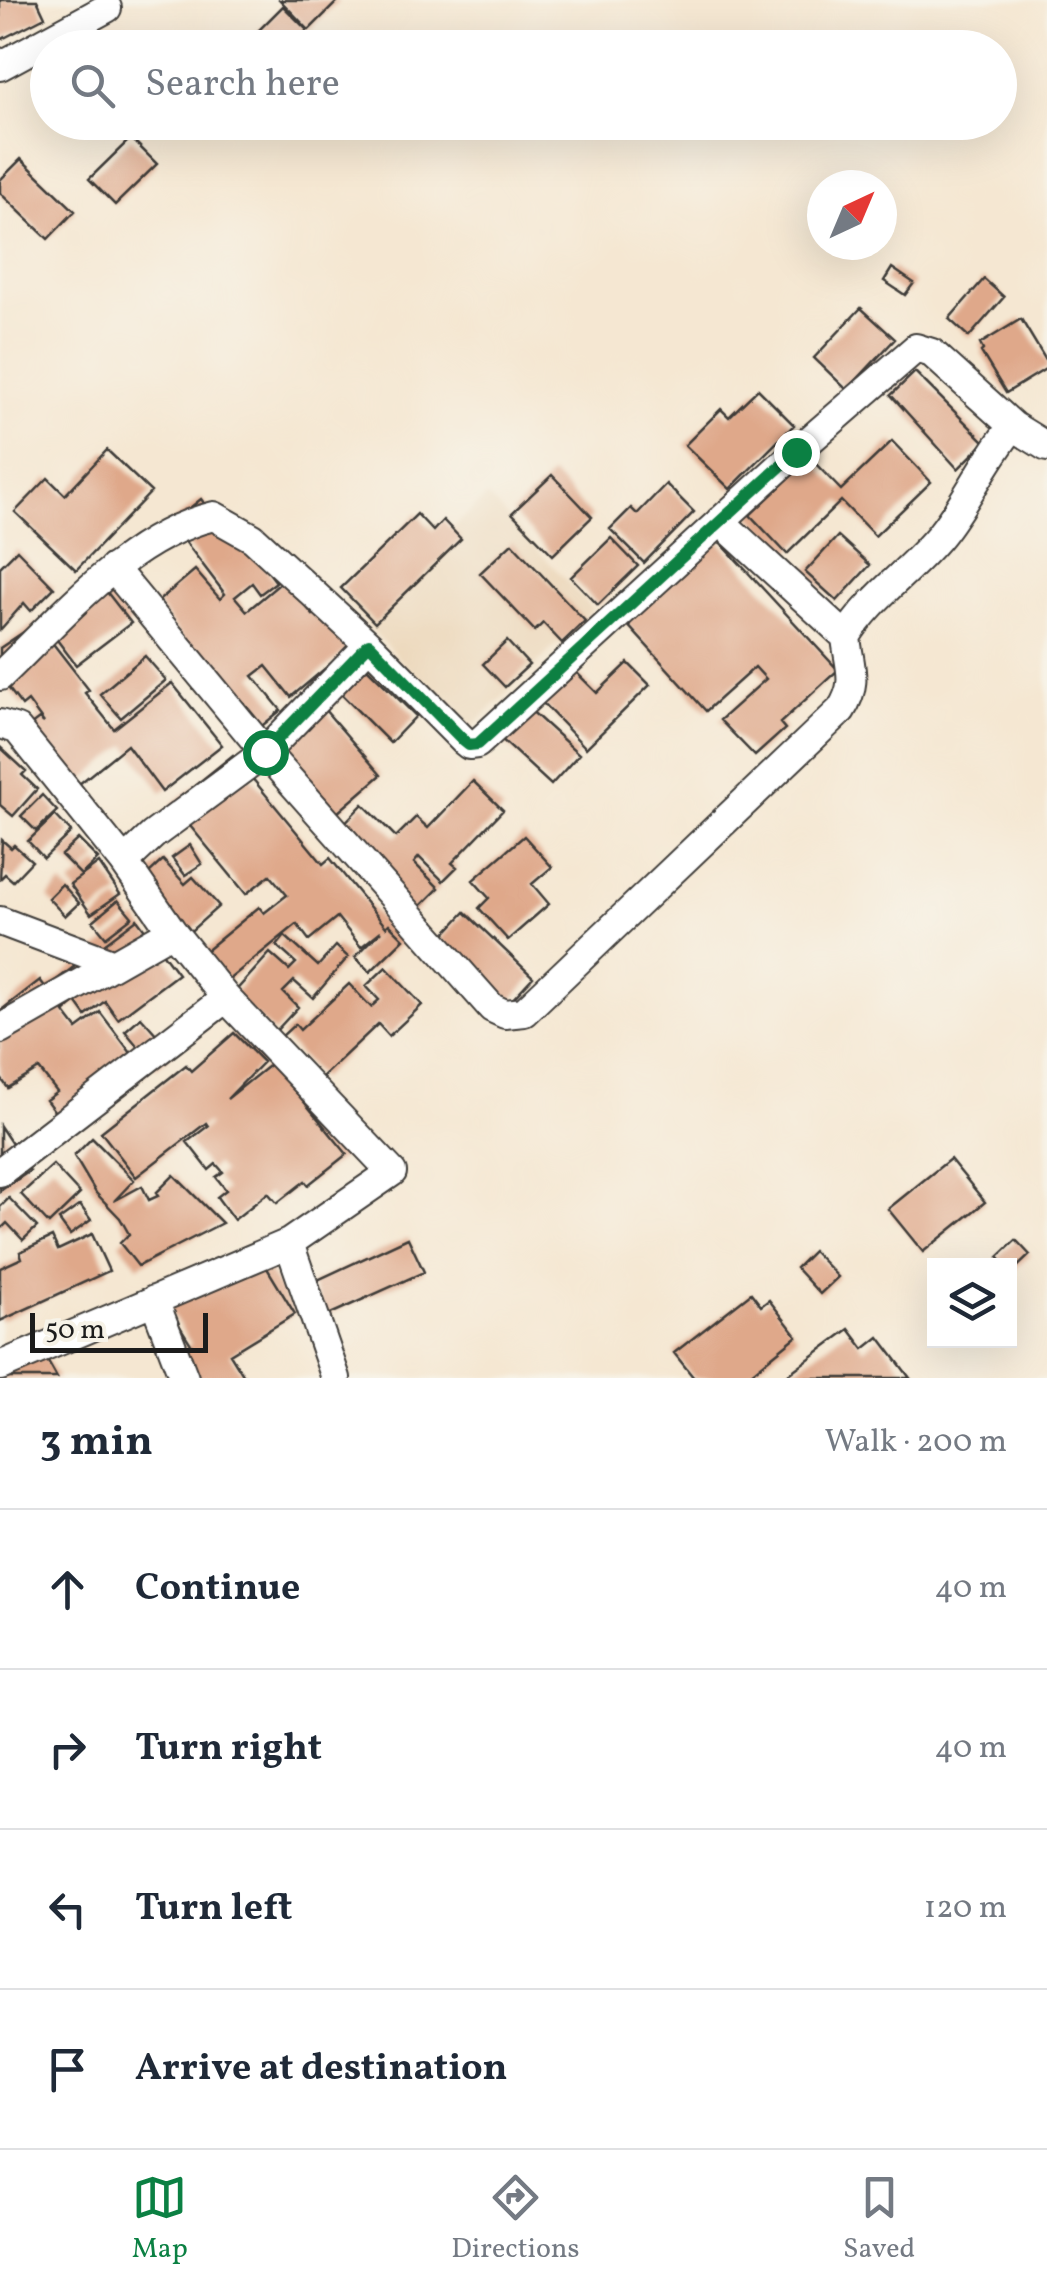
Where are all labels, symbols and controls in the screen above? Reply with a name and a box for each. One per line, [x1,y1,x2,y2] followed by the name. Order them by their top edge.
[30,30,1017,140] search box
[65,58,120,113] icon: search
[145,59,340,112] text: Search here
[807,170,897,260] north arrow
[774,430,820,476] route end
[243,730,289,776] route start
[927,1258,1017,1348] map controls
[927,1258,1017,1348] button: layers
[30,1308,208,1352] scale bar
[45,1311,105,1350] text: 50 m
[40,1414,153,1473] text: 3 min
[824,1421,1007,1465] text: Walk · 200 m
[40,1562,95,1617] icon: ahead
[135,1563,300,1616] text: Continue
[935,1567,1007,1611] text: 40 m
[40,1722,95,1777] icon: right
[135,1723,322,1776] text: Turn right
[935,1727,1007,1771] text: 40 m
[40,1882,95,1937] icon: left
[135,1883,292,1936] text: Turn left
[924,1887,1007,1931] text: 120 m
[40,2042,95,2097] icon: arrive
[135,2043,508,2096] text: Arrive at destination
[132,2170,188,2269] tab: Map
[451,2170,580,2269] tab: Directions
[843,2170,915,2269] tab: Saved

